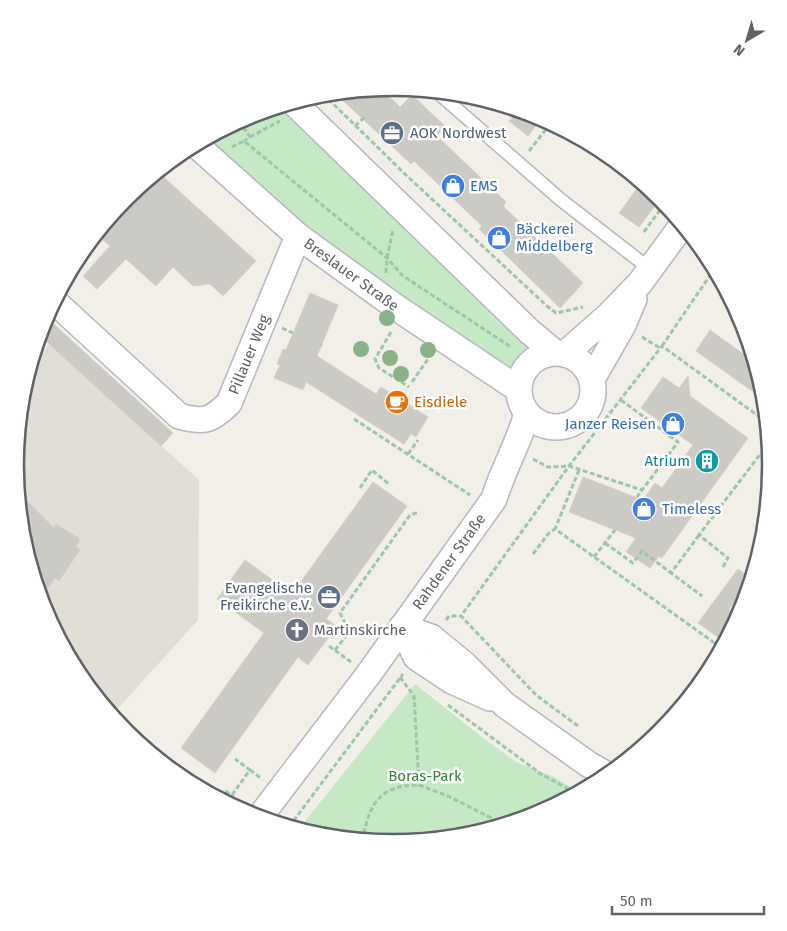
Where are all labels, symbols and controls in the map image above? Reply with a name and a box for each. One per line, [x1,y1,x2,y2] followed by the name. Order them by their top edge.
[722,15,772,65] north arrow
[730,40,748,59] text: N
[379,120,405,146] office icon: AOK Nordwest
[410,124,507,142] place label: AOK Nordwest
[440,173,466,199] shop icon: EMS
[470,177,498,195] place label: EMS
[516,220,593,255] place label: Bäckerei Middelberg
[486,225,512,251] shop icon: Bäckerei Middelberg
[300,234,402,315] street label: Breslauer Straße
[224,312,274,397] street label: Pillauer Weg
[384,389,410,415] cafe icon: Eisdiele
[414,393,467,411] place label: Eisdiele
[660,411,686,437] shop icon: Janzer Reisen
[565,415,656,433] place label: Janzer Reisen
[694,448,720,474] building icon: Atrium
[644,452,690,470] place label: Atrium
[631,496,657,522] shop icon: Timeless
[662,500,721,518] place label: Timeless
[409,510,490,613] street label: Rahdener Straße
[220,579,312,614] place label: Evangelische Freikirche e.V.
[316,584,342,610] office icon: Evangelische Freikirche e.V.
[284,617,310,643] church icon: Martinskirche
[314,621,406,639] place label: Martinskirche
[388,767,462,785] park label: Boras-Park
[612,884,764,916] scale bar
[620,892,653,910] text: 50 m

